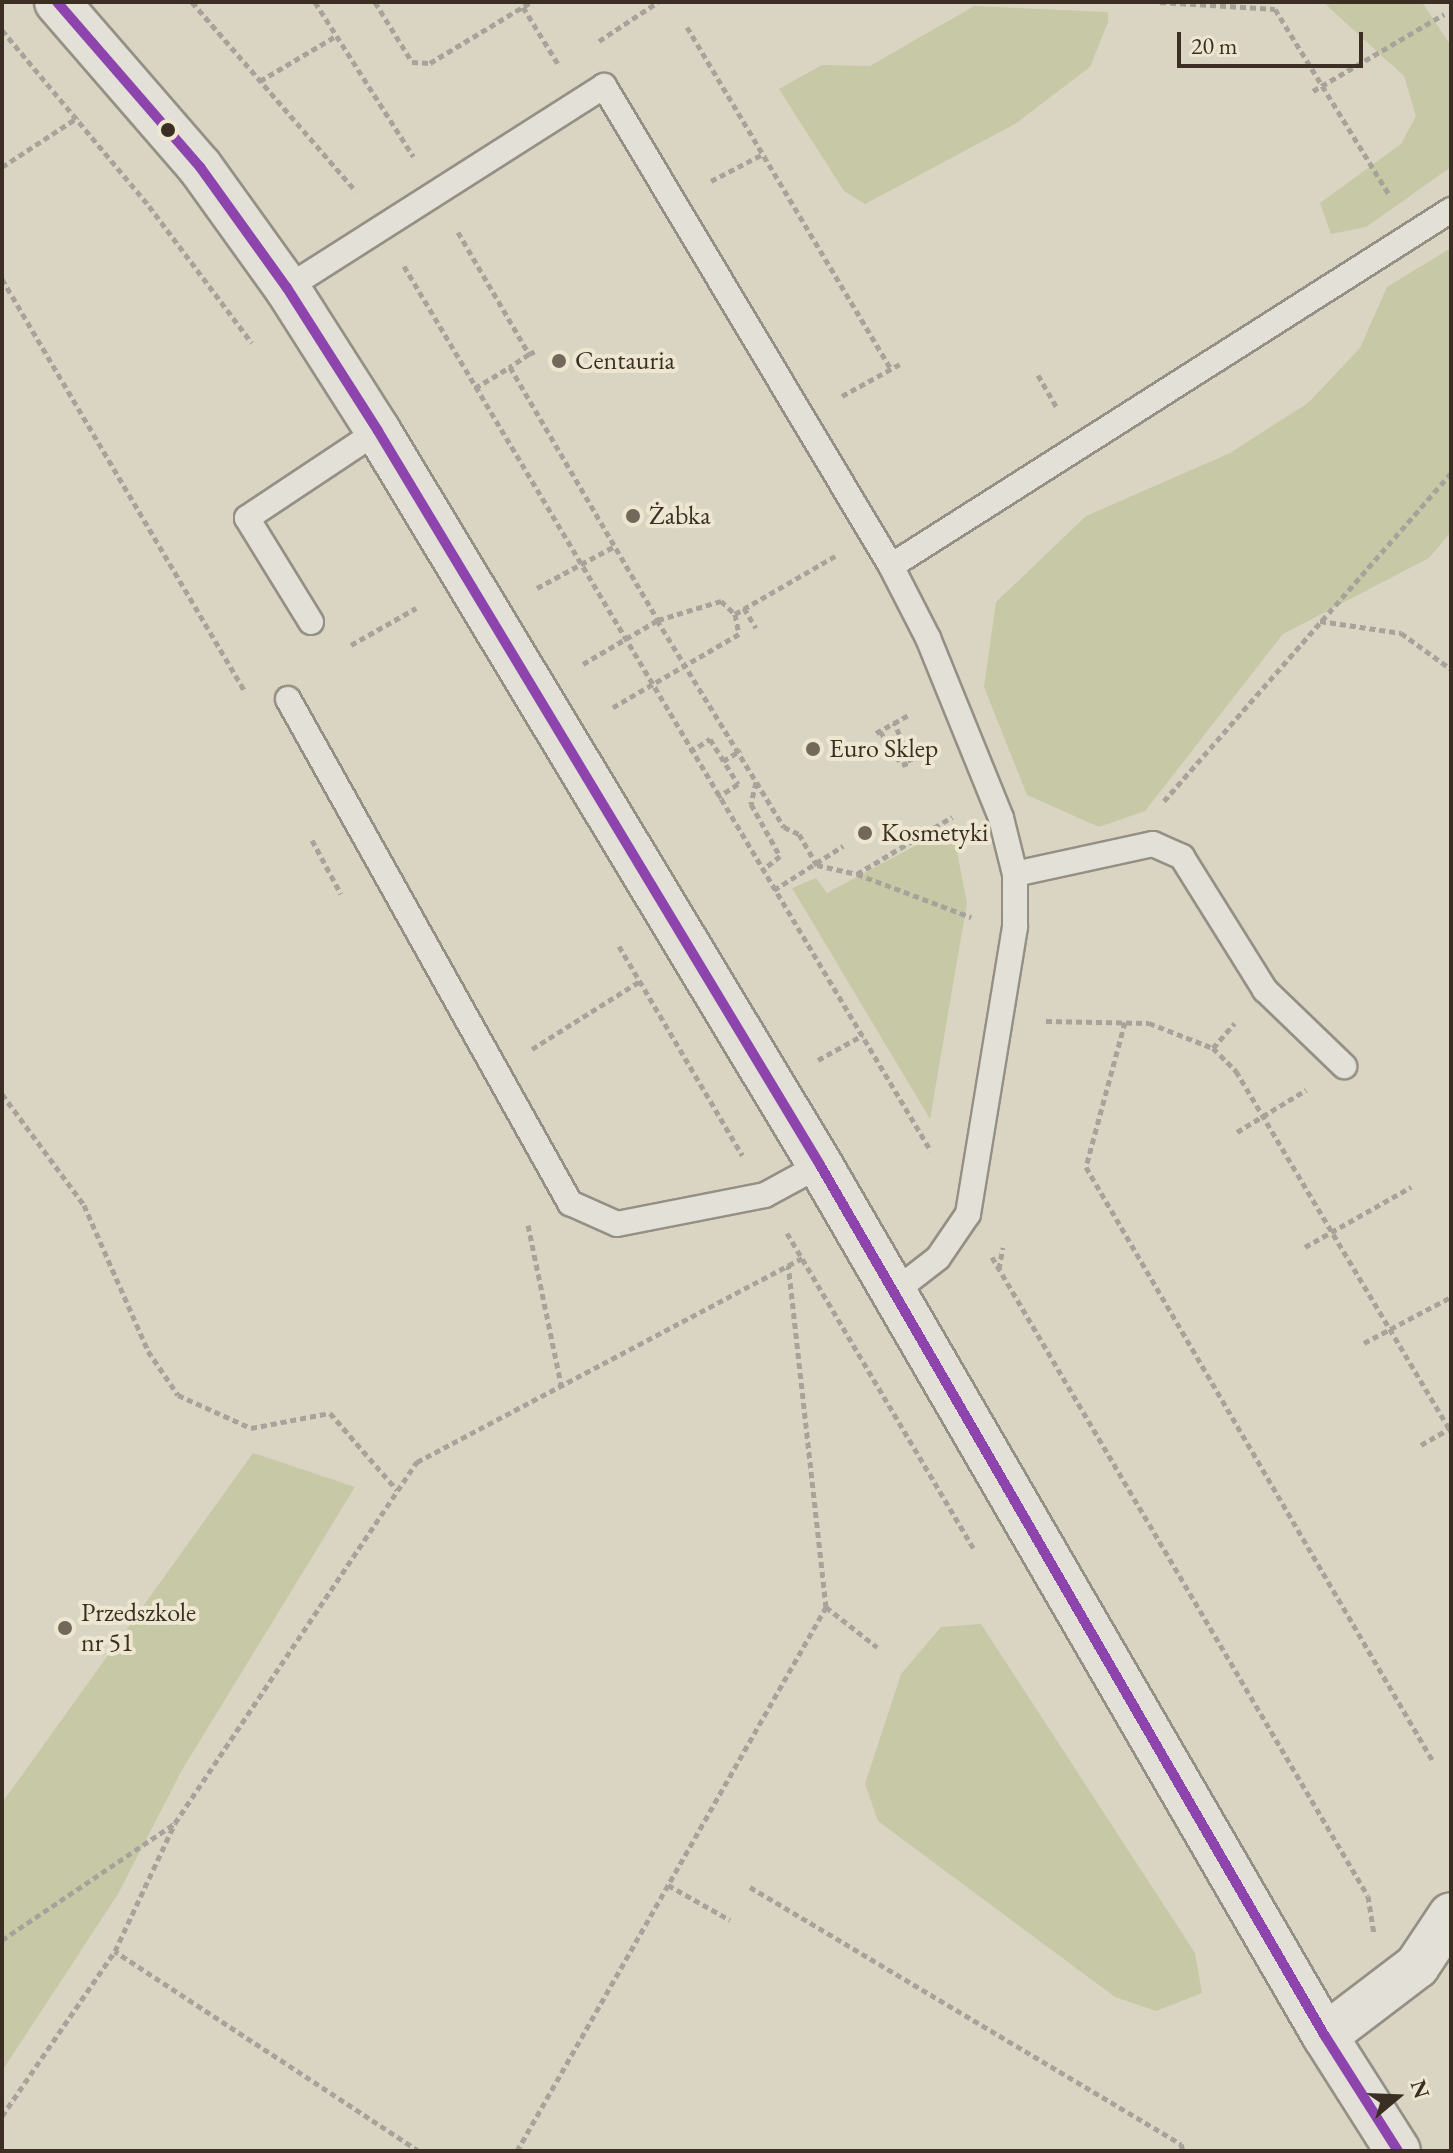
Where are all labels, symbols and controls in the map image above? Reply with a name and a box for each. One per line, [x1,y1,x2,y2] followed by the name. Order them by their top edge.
[1181,16,1367,66] scale bar
[1191,30,1238,61] text: 20 m
[160,122,176,138] unlabelled marker
[575,345,675,377] place label: Centauria
[550,352,568,370] marker: Centauria
[649,500,711,532] place label: Żabka
[624,507,642,525] marker: Żabka
[829,733,938,765] place label: Euro Sklep
[804,740,822,758] marker: Euro Sklep
[881,817,988,849] place label: Kosmetyki
[856,824,874,842] marker: Kosmetyki
[81,1597,196,1658] place label: Przedszkole nr 51
[56,1619,74,1637] marker: Przedszkole nr 51
[1357,2057,1437,2137] north arrow
[1404,2076,1437,2102] text: N

